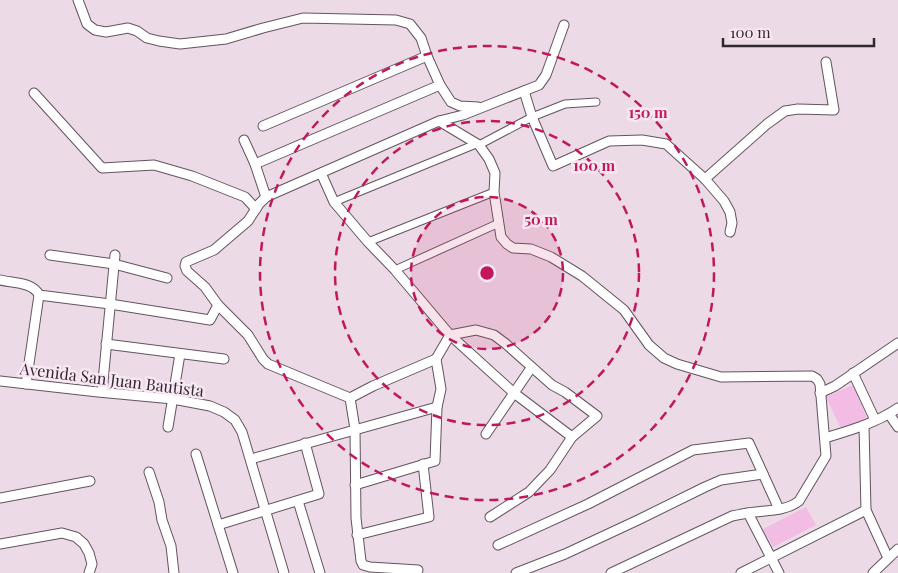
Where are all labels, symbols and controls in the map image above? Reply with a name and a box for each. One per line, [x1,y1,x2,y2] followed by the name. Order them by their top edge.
[723,15,874,47] scale bar
[730,22,771,42] text: 100 m
[628,102,668,122] text: 150 m
[573,155,616,175] text: 100 m
[524,209,558,229] text: 50 m
[478,264,496,282] centre of rings
[18,357,205,401] street label: Avenida San Juan Bautista

